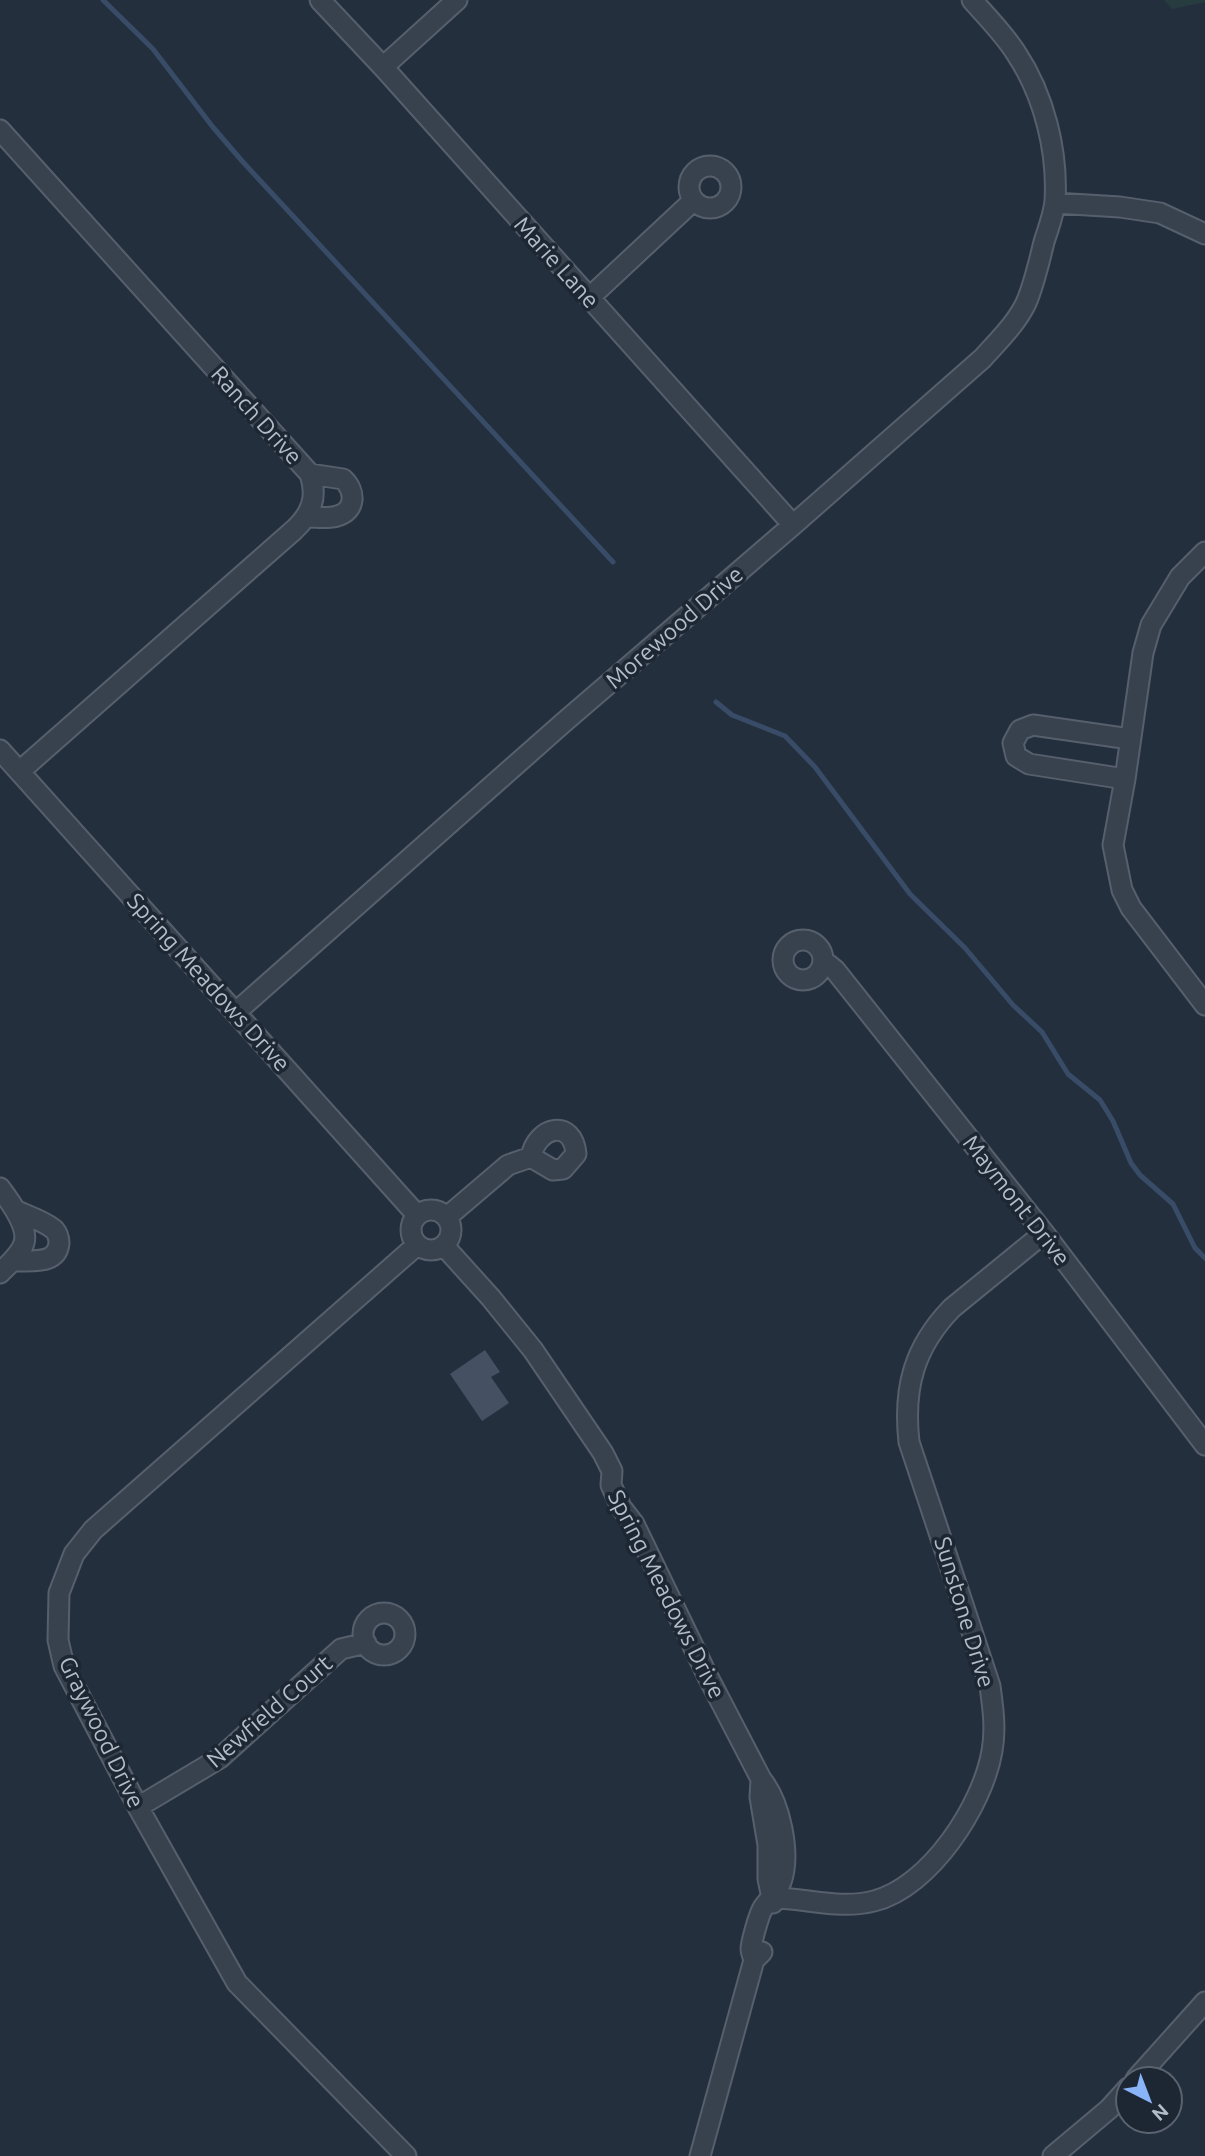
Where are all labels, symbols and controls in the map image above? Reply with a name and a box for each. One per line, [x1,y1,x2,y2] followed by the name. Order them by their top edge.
[510,211,604,313] street label: Marie Lane
[207,361,307,469] street label: Ranch Drive
[601,561,747,693] street label: Morewood Drive
[123,888,295,1076] street label: Spring Meadows Drive
[959,1130,1075,1270] street label: Maymont Drive
[604,1486,730,1702] street label: Spring Meadows Drive
[930,1534,1000,1690] street label: Sunstone Drive
[201,1650,337,1772] street label: Newfield Court
[55,1652,149,1812] street label: Graywood Drive
[1114,2065,1184,2135] north arrow
[1148,2100,1173,2126] text: N

